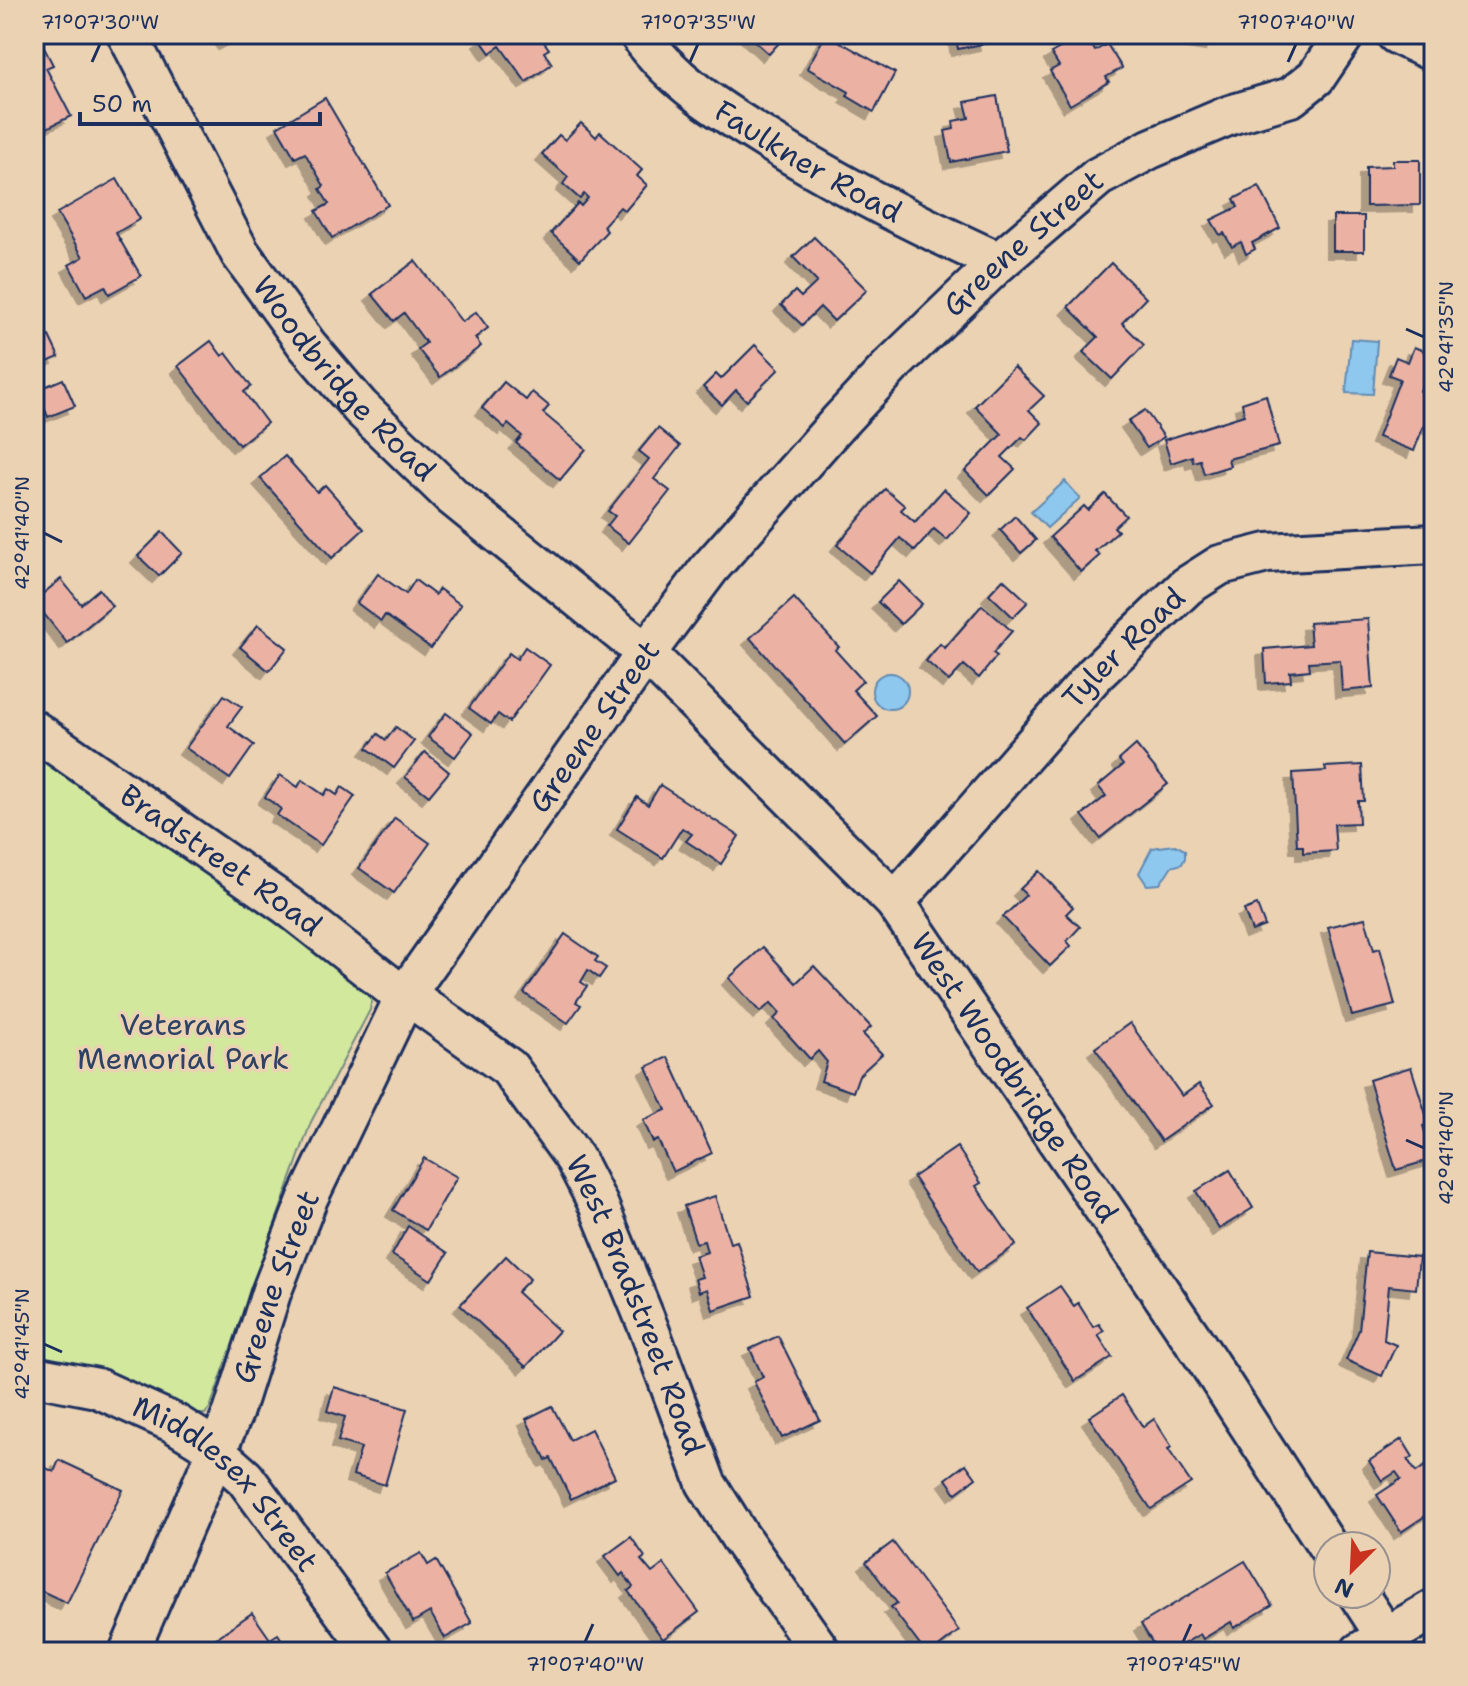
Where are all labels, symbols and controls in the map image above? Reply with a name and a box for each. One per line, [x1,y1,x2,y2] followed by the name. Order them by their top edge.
[41,9,159,35] text: 71°07'30"W
[640,9,756,35] text: 71°07'35"W
[1237,9,1355,35] text: 71°07'40"W
[80,76,320,126] scale bar
[92,88,152,120] text: 50 m
[706,90,909,232] street label: Faulkner Road
[934,160,1112,325] street label: Greene Street
[243,267,446,490] street label: Woodbridge Road
[1433,281,1459,393] text: 42°41'35"N
[9,476,35,590] text: 42°41'40"N
[1053,578,1194,717] street label: Tyler Road
[519,631,669,821] street label: Greene Street
[112,775,331,945] street label: Bradstreet Road
[901,924,1128,1231] street label: West Woodbridge Road
[77,1004,289,1079] park label: Veterans Memorial Park
[1433,1091,1459,1205] text: 42°41'40"N
[556,1148,715,1461] street label: West Bradstreet Road
[223,1183,329,1388] street label: Greene Street
[9,1288,35,1400] text: 42°41'45"N
[126,1386,328,1580] street label: Middlesex Street
[1312,1530,1392,1610] north arrow
[1330,1571,1358,1605] text: N
[526,1651,644,1677] text: 71°07'40"W
[1125,1651,1241,1677] text: 71°07'45"W

